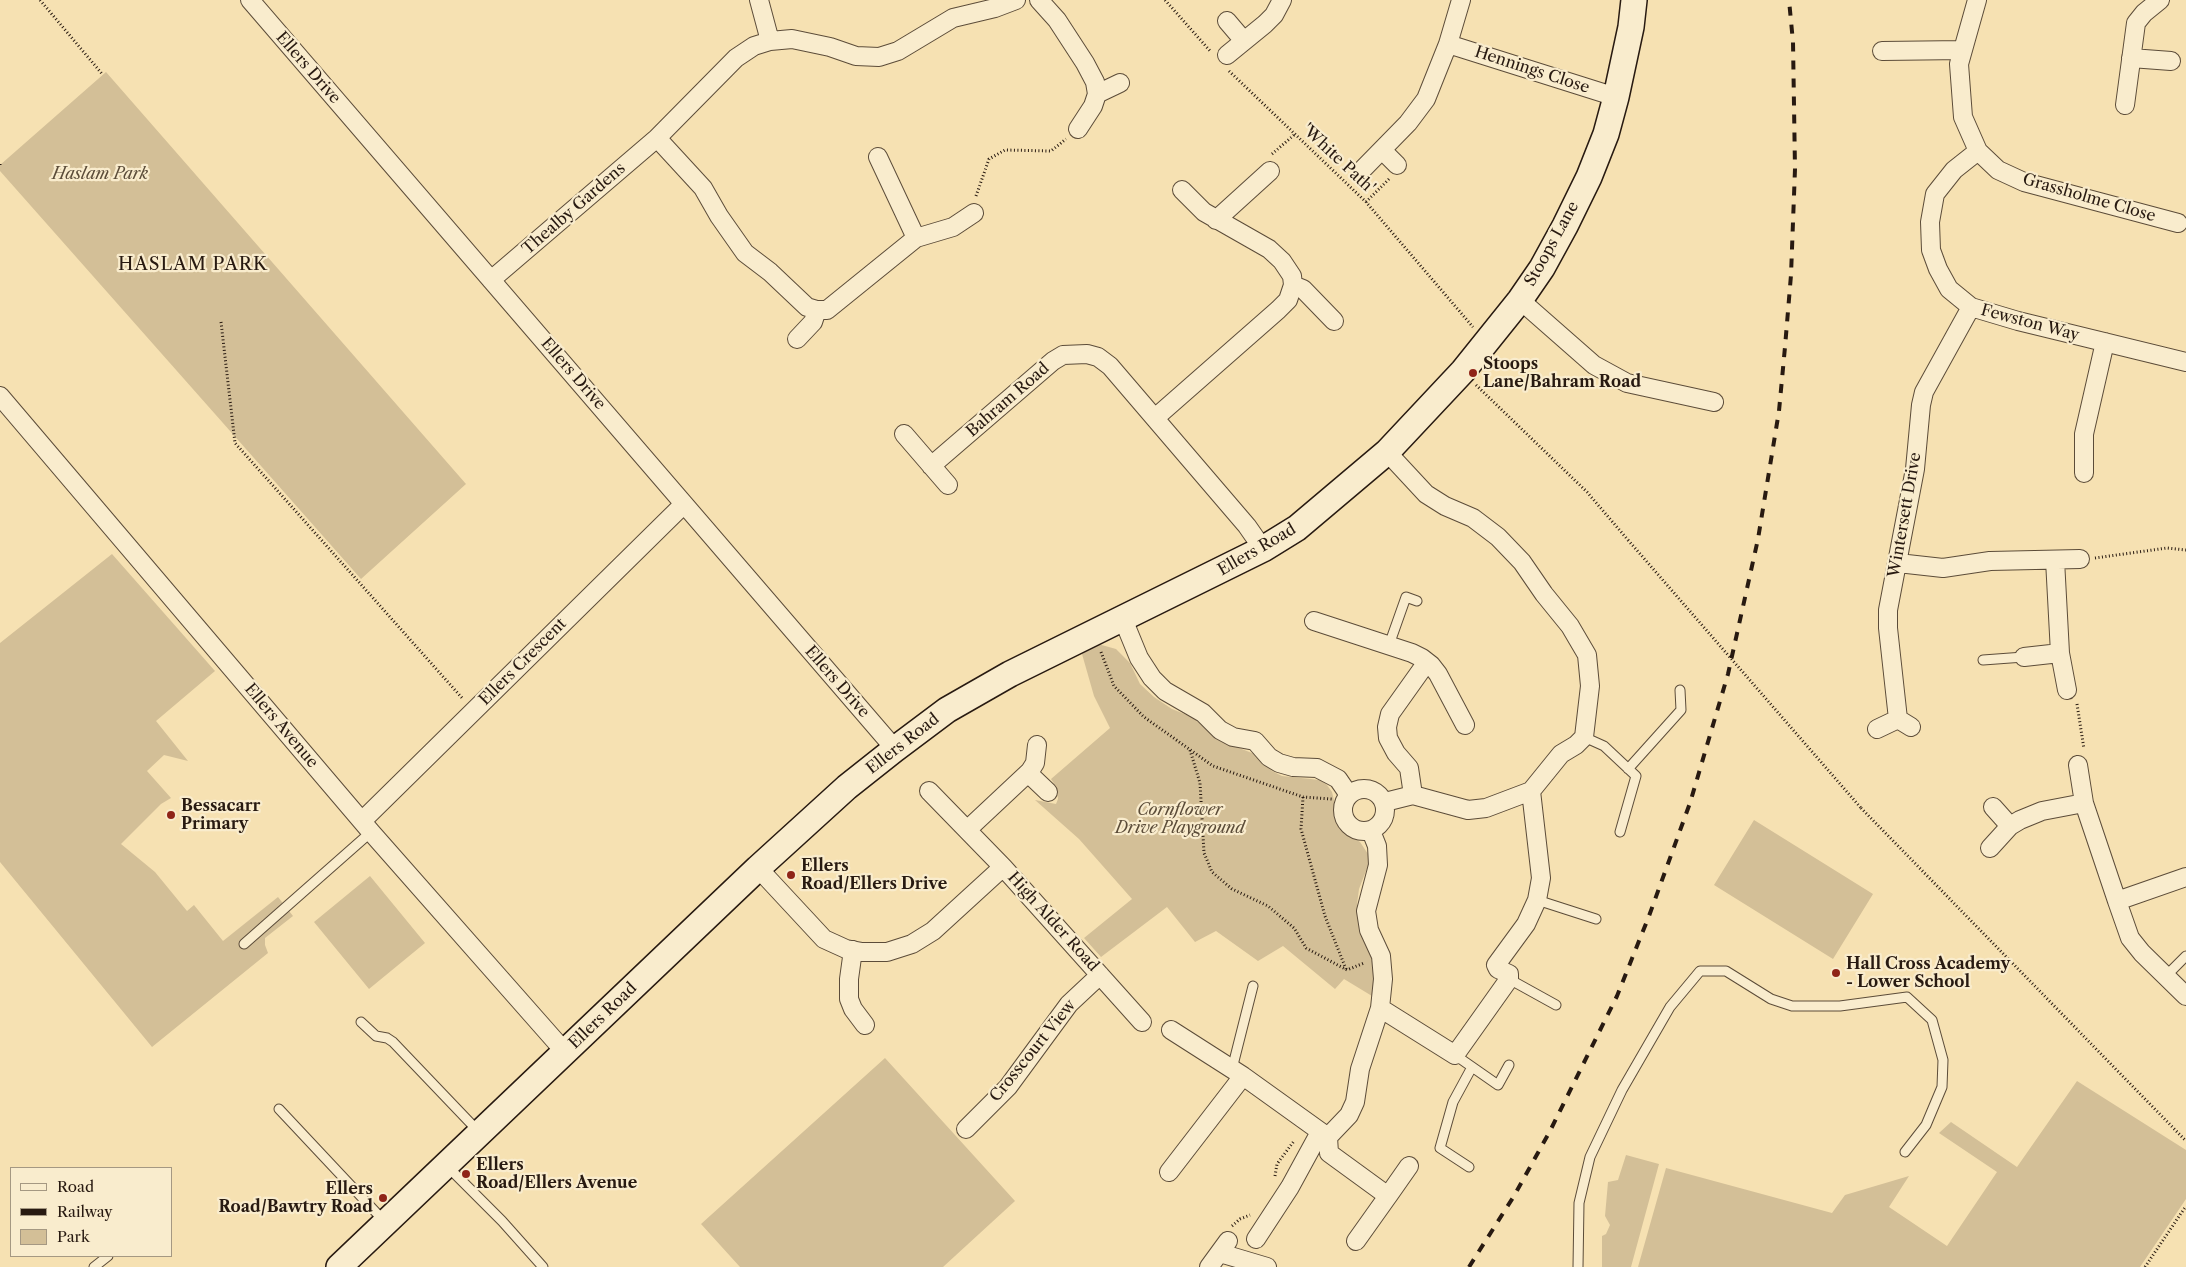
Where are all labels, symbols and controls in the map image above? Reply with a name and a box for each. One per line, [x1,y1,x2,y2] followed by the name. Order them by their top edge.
[272,28,344,108] street label: Ellers Drive
[1472,42,1592,98] street label: Hennings Close
[1298,120,1378,198] street label: 'White Path'
[519,159,629,259] street label: Thealby Gardens
[52,164,148,184] park label: Haslam Park
[2020,170,2158,226] street label: Grassholme Close
[1521,198,1583,290] street label: Stoops Lane
[117,254,269,276] district label: HASLAM PARK
[1979,301,2081,345] street label: Fewston Way
[537,334,609,414] street label: Ellers Drive
[1483,354,1641,392] place label: Stoops Lane/Bahram Road
[963,359,1053,441] street label: Bahram Road
[1467,367,1479,379] marker: Stoops Lane/Bahram Road
[1885,451,1925,579] street label: Wintersett Drive
[1215,520,1299,580] street label: Ellers Road
[475,614,571,710] street label: Ellers Crescent
[801,642,873,722] street label: Ellers Drive
[240,680,322,772] street label: Ellers Avenue
[863,710,943,778] street label: Ellers Road
[181,796,260,834] place label: Bessacarr Primary
[1115,800,1245,838] park label: Cornflower Drive Playground
[165,809,177,821] marker: Bessacarr Primary
[801,856,947,894] place label: Ellers Road/Ellers Drive
[1003,868,1103,976] street label: High Alder Road
[785,869,797,881] marker: Ellers Road/Ellers Drive
[1846,954,2010,992] place label: Hall Cross Academy - Lower School
[1830,967,1842,979] marker: Hall Cross Academy - Lower School
[565,979,641,1053] street label: Ellers Road
[986,996,1080,1106] street label: Crosscourt View
[476,1155,637,1193] place label: Ellers Road/Ellers Avenue
[10,1167,172,1257] legend
[460,1168,472,1180] marker: Ellers Road/Ellers Avenue
[57,1177,94,1196] text: Road
[218,1179,373,1217] place label: Ellers Road/Bawtry Road
[377,1192,389,1204] marker: Ellers Road/Bawtry Road
[57,1202,113,1221] text: Railway
[57,1227,90,1246] text: Park

